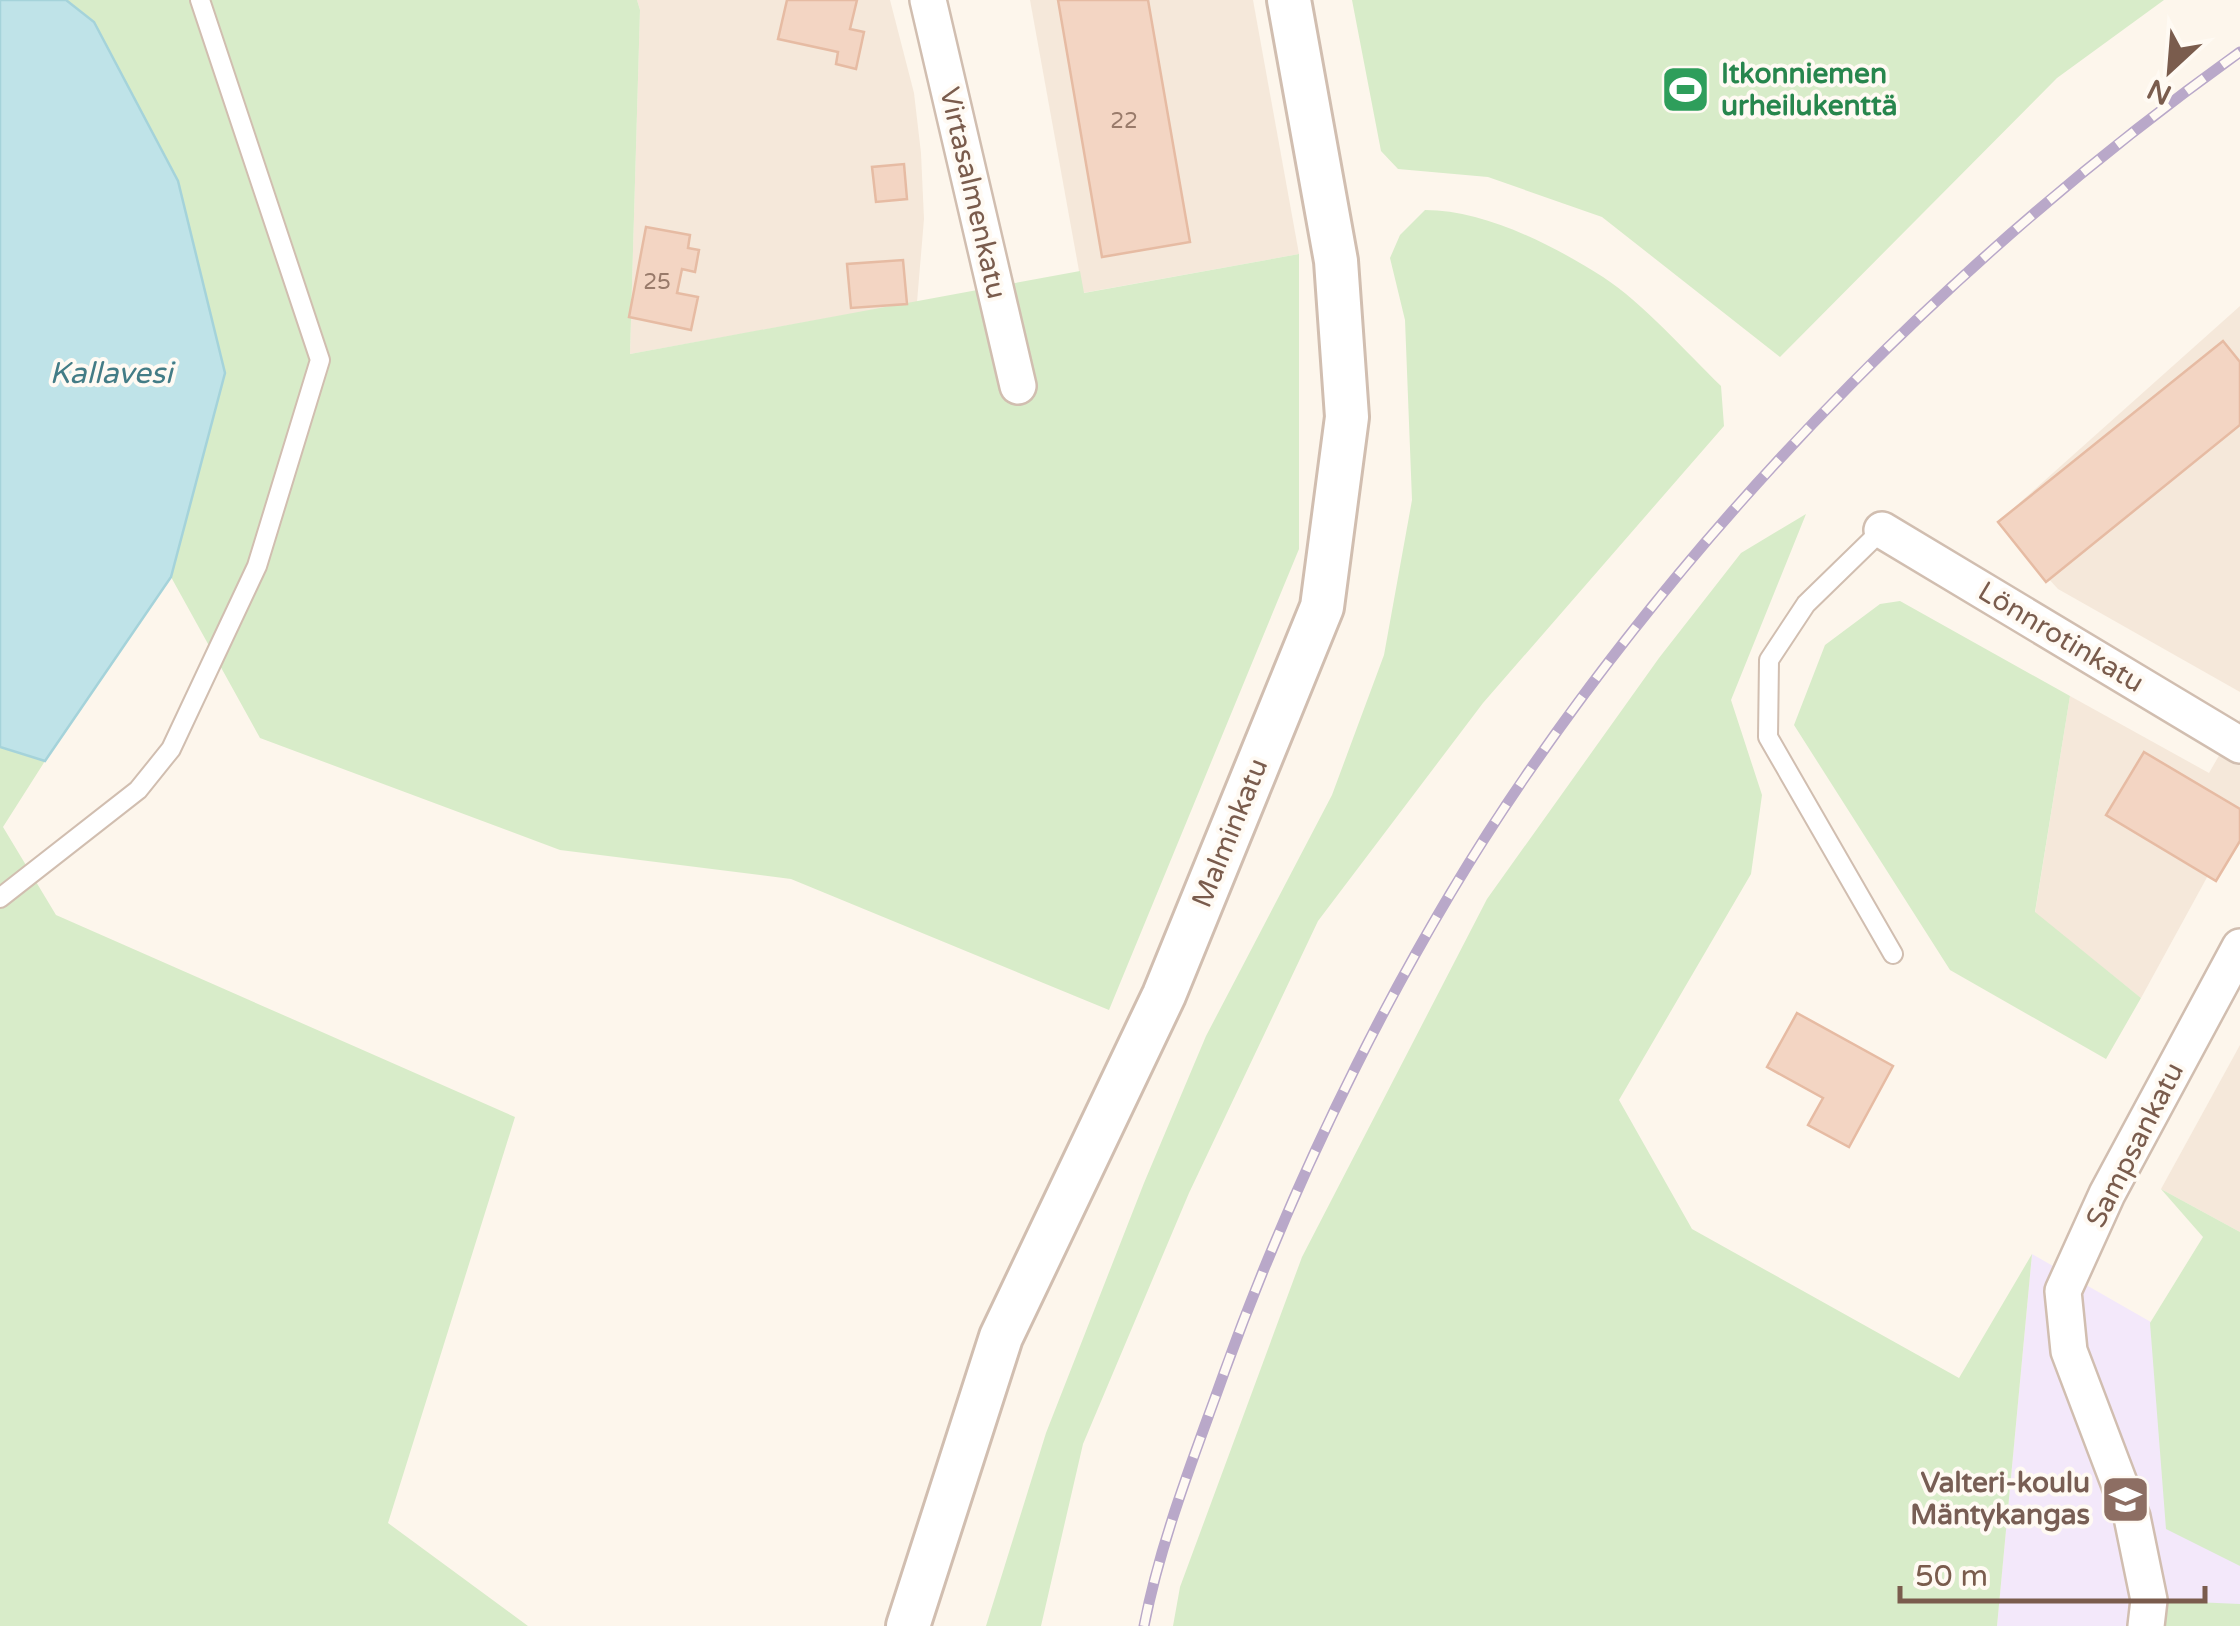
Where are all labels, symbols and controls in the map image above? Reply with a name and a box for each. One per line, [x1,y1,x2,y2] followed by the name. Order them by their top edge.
[2120,20,2220,120] north arrow
[1721,57,1897,123] place label: Itkonniemen urheilukenttä
[1660,64,1712,116] sports icon: Itkonniemen urheilukenttä
[2142,71,2177,112] text: N
[932,84,1014,302] street label: Virtasalmenkatu
[1110,108,1138,134] house number: 22
[643,269,671,295] house number: 25
[49,355,176,392] water label: Kallavesi
[1972,574,2150,700] street label: Lönnrotinkatu
[1185,754,1275,912] street label: Malminkatu
[2079,1057,2191,1233] street label: Sampsankatu
[1910,1466,2090,1532] place label: Valteri-koulu Mäntykangas
[2099,1473,2151,1525] school or university icon: Valteri-koulu Mäntykangas
[1900,1541,2205,1603] scale bar
[1915,1558,1988,1595] text: 50 m

